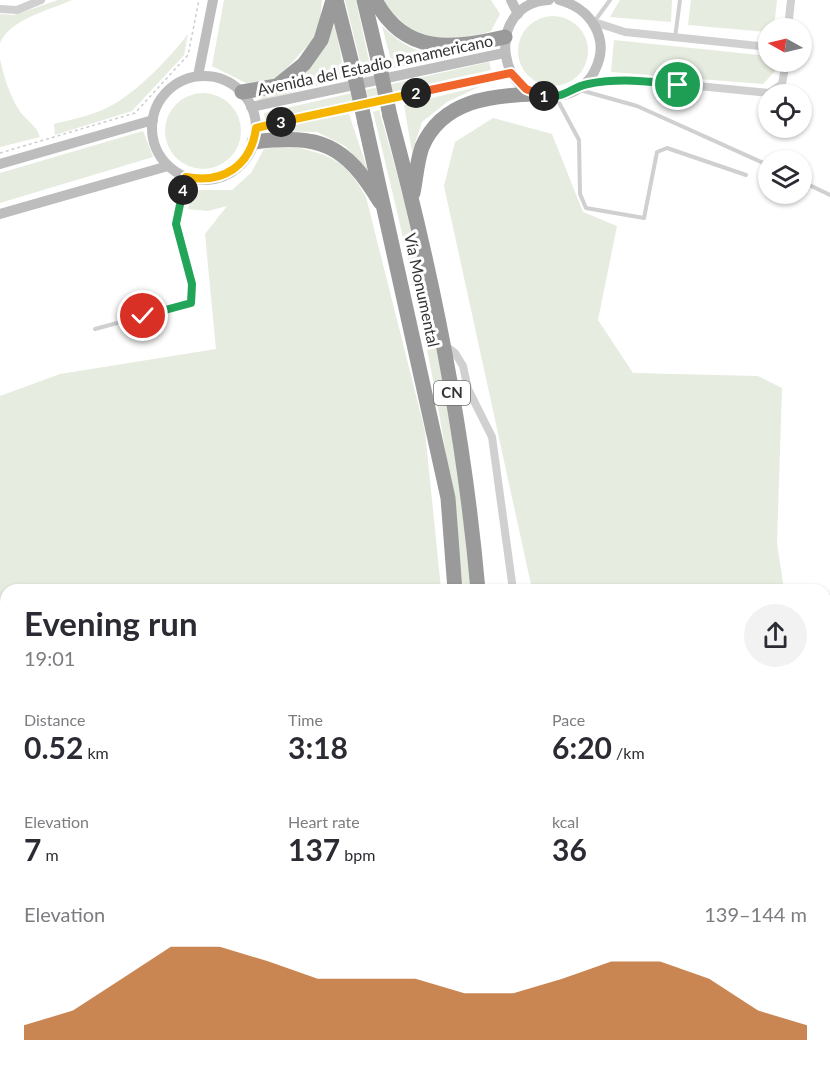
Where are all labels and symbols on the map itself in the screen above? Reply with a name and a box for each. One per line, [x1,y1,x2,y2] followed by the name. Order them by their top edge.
[758,18,812,72] north arrow
[255,30,494,99] street label: Avenida del Estadio Panamericano
[652,59,703,110] pin
[401,78,431,108] pin: 2
[529,81,559,111] pin: 1
[266,107,296,137] pin: 3
[168,175,198,205] pin: 4
[401,231,444,348] street label: Vía Monumental
[117,290,168,341] pin
[434,381,470,405] road number: CN

